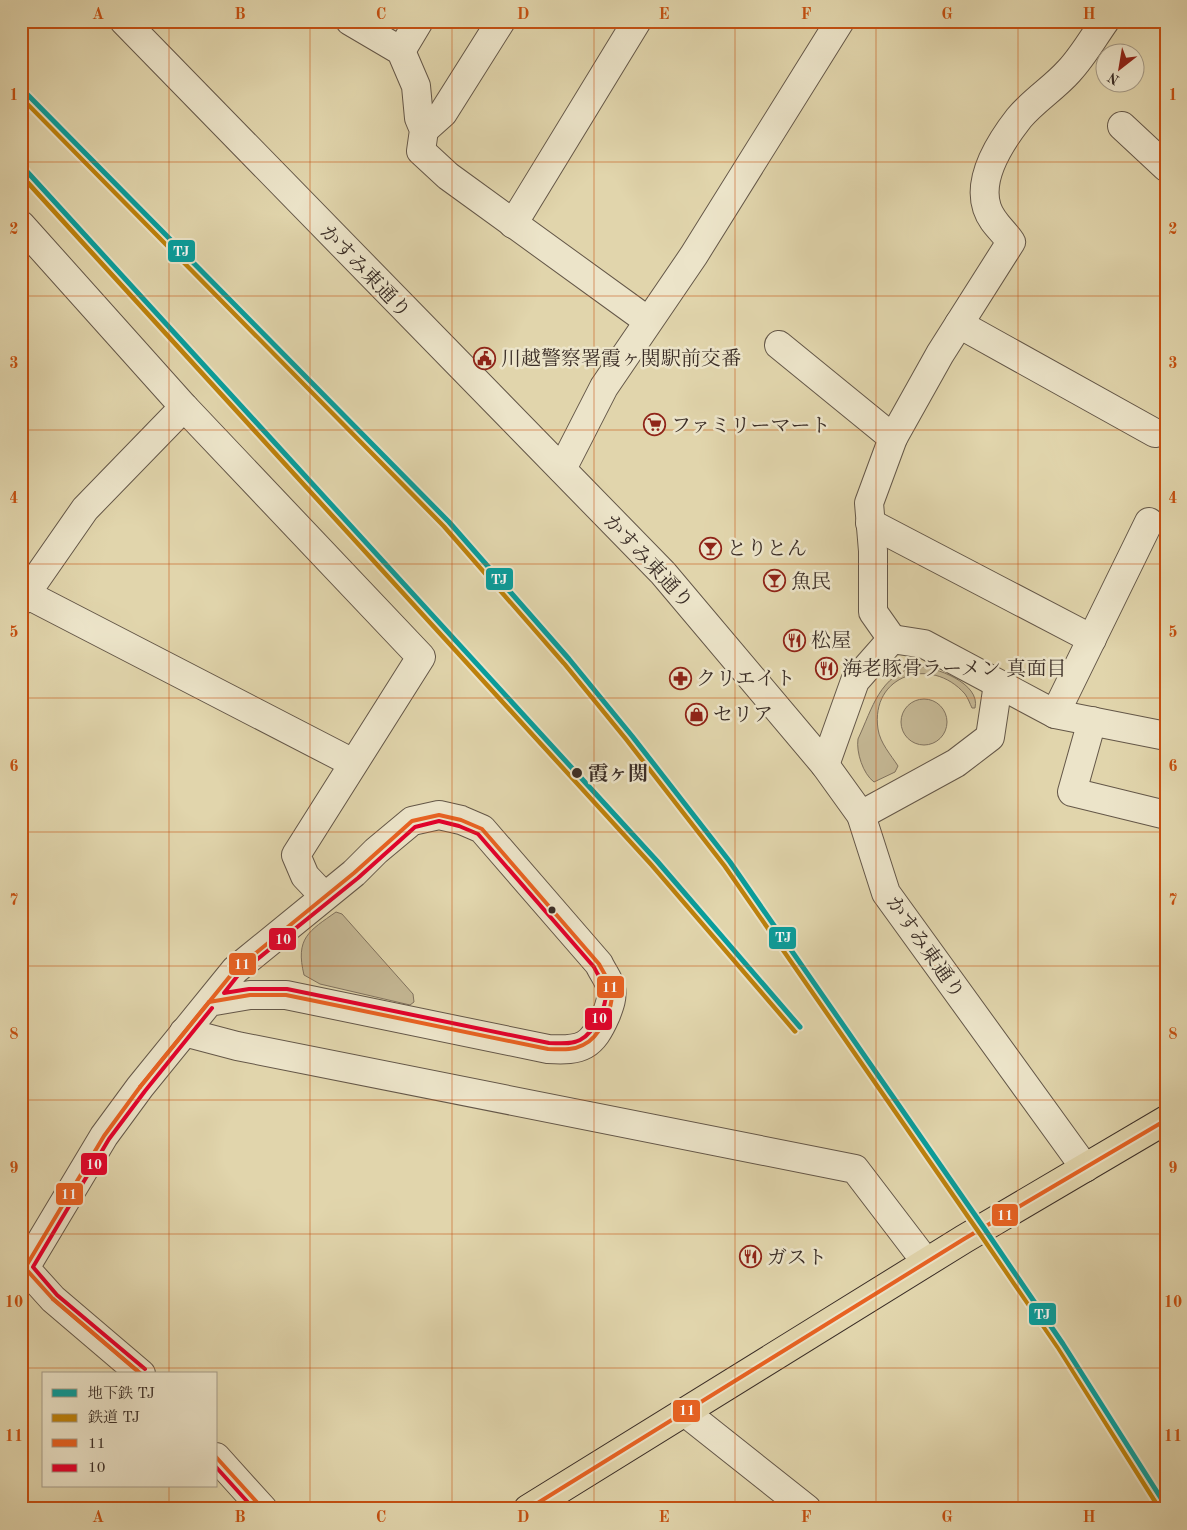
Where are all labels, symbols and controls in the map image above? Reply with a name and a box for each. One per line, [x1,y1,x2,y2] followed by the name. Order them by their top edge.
[92,7,104,23] text: A
[234,7,246,23] text: B
[376,7,386,23] text: C
[517,7,529,23] text: D
[658,7,670,23] text: E
[801,7,812,23] text: F
[941,7,953,23] text: G
[1082,7,1096,23] text: H
[1094,42,1144,92] north arrow
[1105,69,1122,87] text: N
[9,88,19,104] text: 1
[1168,88,1178,104] text: 1
[316,221,415,322] street label: かすみ東通り
[9,222,19,238] text: 2
[1168,222,1178,238] text: 2
[167,239,196,263] line badge: TJ
[173,245,190,259] text: TJ
[473,346,497,370] public building icon: 川越警察署霞ヶ関駅前交番
[501,348,741,370] place label: 川越警察署霞ヶ関駅前交番
[9,356,19,372] text: 3
[1168,356,1178,372] text: 3
[643,413,667,437] supermarket icon: ファミリーマート
[671,416,831,437] place label: ファミリーマート
[9,491,19,507] text: 4
[1168,491,1178,507] text: 4
[599,510,697,613] street label: かすみ東通り
[699,536,723,560] bar icon: とりとん
[727,538,807,560] place label: とりとん
[485,567,514,591] line badge: TJ
[763,569,787,593] bar icon: 魚民
[791,571,831,593] place label: 魚民
[491,573,508,587] text: TJ
[9,625,19,641] text: 5
[1168,625,1178,641] text: 5
[783,628,807,652] restaurant icon: 松屋
[811,630,851,652] place label: 松屋
[814,656,838,680] restaurant icon: 海老豚骨ラーメン 真面目
[842,658,1067,680] place label: 海老豚骨ラーメン 真面目
[668,666,692,690] pharmacy icon: クリエイト
[696,669,796,690] place label: クリエイト
[685,702,709,726] shop icon: セリア
[713,706,773,726] place label: セリア
[9,759,19,775] text: 6
[1168,759,1178,775] text: 6
[588,762,648,785] place label: 霞ヶ関
[570,766,584,780] marker: 霞ヶ関
[882,892,969,1003] street label: かすみ東通り
[9,893,19,909] text: 7
[1168,893,1178,909] text: 7
[547,905,557,915] unlabelled marker
[768,926,797,950] line badge: TJ
[268,927,297,951] line badge: 10
[775,931,792,945] text: TJ
[275,933,291,947] text: 10
[228,952,257,976] line badge: 11
[234,958,250,972] text: 11
[596,975,625,999] line badge: 11
[602,981,618,995] text: 11
[584,1007,613,1031] line badge: 10
[591,1012,607,1026] text: 10
[9,1027,19,1043] text: 8
[1168,1027,1178,1043] text: 8
[80,1152,108,1176] line badge: 10
[86,1158,102,1172] text: 10
[9,1161,19,1177] text: 9
[1168,1161,1178,1177] text: 9
[55,1182,84,1206] line badge: 11
[61,1188,77,1202] text: 11
[991,1203,1019,1227] line badge: 11
[997,1209,1013,1223] text: 11
[739,1245,763,1269] restaurant icon: ガスト
[767,1248,827,1269] place label: ガスト
[5,1295,23,1311] text: 10
[1164,1295,1182,1311] text: 10
[1028,1302,1057,1326] line badge: TJ
[1034,1308,1051,1322] text: TJ
[42,1372,218,1488] legend
[88,1385,155,1402] text: 地下鉄 TJ
[672,1399,701,1423] line badge: 11
[679,1404,695,1418] text: 11
[88,1409,140,1426] text: 鉄道 TJ
[5,1429,23,1445] text: 11
[1164,1429,1182,1445] text: 11
[88,1437,105,1452] text: 11
[88,1461,105,1476] text: 10
[92,1510,104,1526] text: A
[234,1510,246,1526] text: B
[376,1510,386,1526] text: C
[517,1510,529,1526] text: D
[658,1510,670,1526] text: E
[801,1510,812,1526] text: F
[941,1510,953,1526] text: G
[1082,1510,1096,1526] text: H

